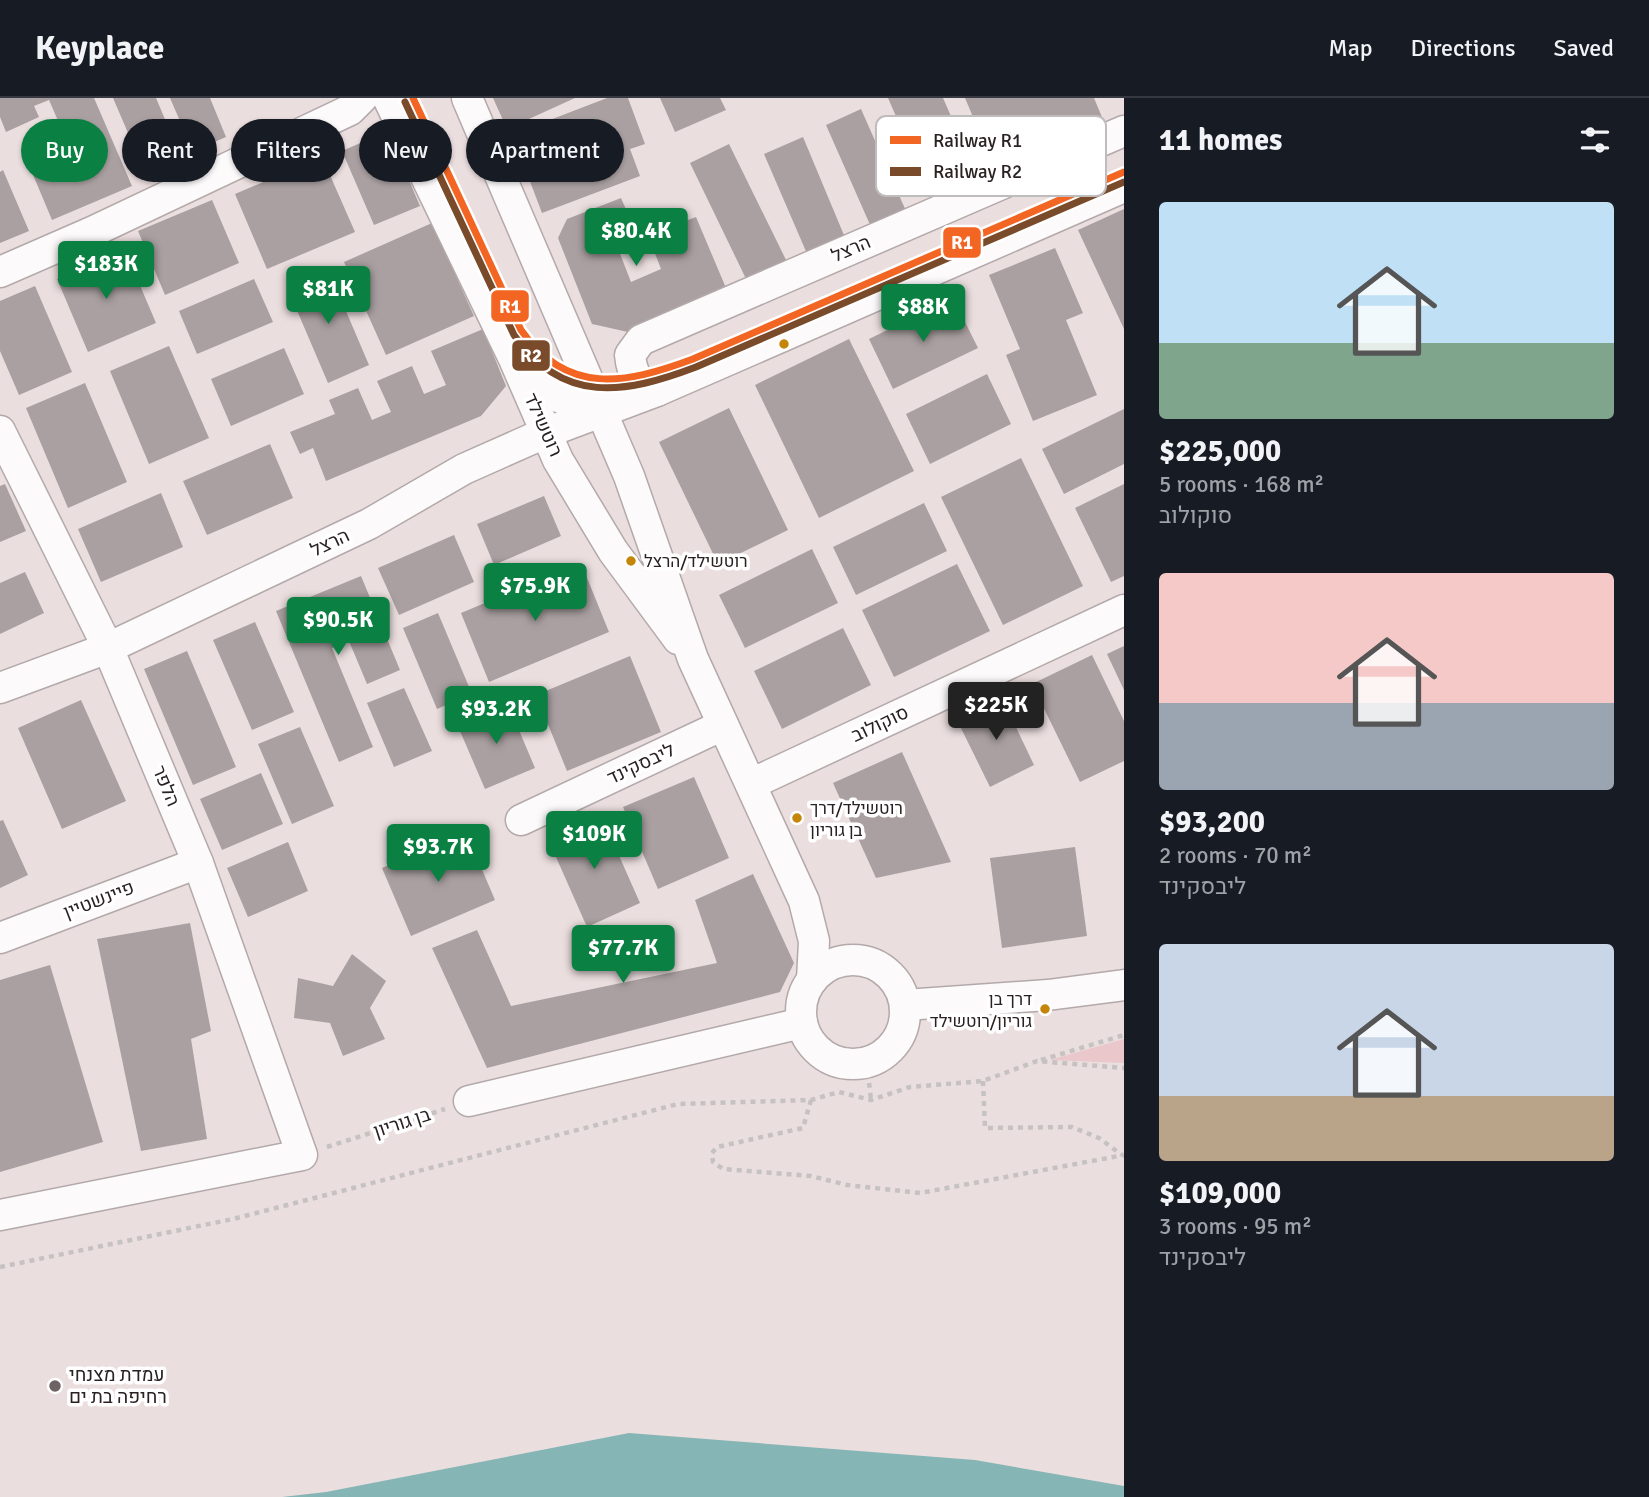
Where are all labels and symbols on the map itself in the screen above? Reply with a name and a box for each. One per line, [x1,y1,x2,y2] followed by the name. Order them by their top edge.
[876,116,1106,196] legend
[933,129,1022,153] text: Railway R1
[933,160,1022,184] text: Railway R2
[579,208,693,268] pin: $80.4K
[942,226,982,259] line badge: R1
[828,230,874,268] street label: הרצל
[951,231,973,255] text: R1
[57,242,155,301] pin: $183K
[287,266,369,326] pin: $81K
[882,285,964,344] pin: $88K
[490,289,530,323] line badge: R1
[499,295,521,319] text: R1
[777,337,791,351] unlabelled marker
[511,339,551,372] line badge: R2
[520,344,542,368] text: R2
[518,389,568,461] street label: רוטשילד
[307,524,353,562] street label: הרצל
[644,551,748,572] place label: רוטשילד/הרצל
[624,554,638,568] marker: רוטשילד/הרצל
[478,564,592,623] pin: $75.9K
[281,598,395,657] pin: $90.5K
[947,682,1045,742] pin: $225K
[439,686,553,746] pin: $93.2K
[848,700,912,748] street label: סוקולוב
[603,738,679,790] street label: ליבסקינד
[147,762,185,810] street label: הלפר
[810,798,903,841] place label: רוטשילד/דרך בן גוריון
[790,811,804,825] marker: רוטשילד/דרך בן גוריון
[545,812,643,871] pin: $109K
[381,824,495,884] pin: $93.7K
[60,876,138,924] street label: פיינשטיין
[566,926,680,985] pin: $77.7K
[930,989,1032,1032] place label: דרך בן גוריון/רוטשילד
[1038,1002,1052,1016] marker: דרך בן גוריון/רוטשילד
[370,1103,434,1143] street label: בן גוריון
[69,1363,167,1409] place label: עמדת מצנחי רחיפה בת ים
[47,1378,63,1394] marker: עמדת מצנחי רחיפה בת ים

